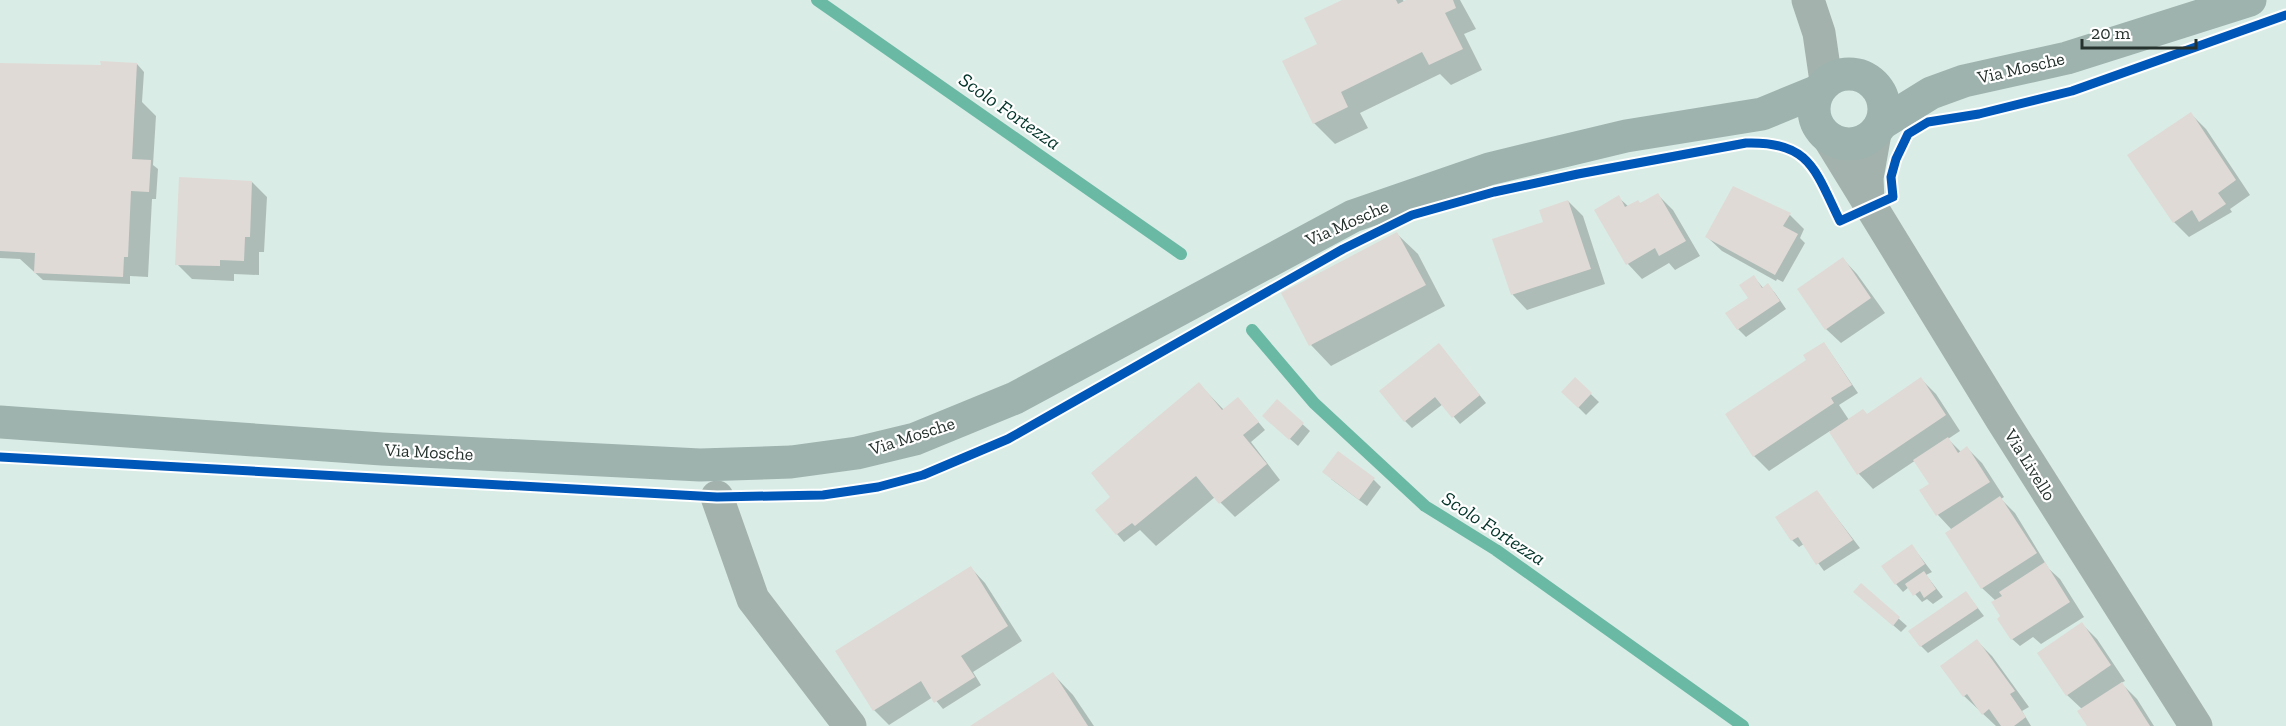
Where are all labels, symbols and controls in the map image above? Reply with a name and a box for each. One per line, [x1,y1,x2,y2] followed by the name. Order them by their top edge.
[2082,12,2196,50] scale bar
[2091,22,2131,44] text: 20 m
[1974,47,2067,89] street label: Via Mosche
[955,67,1065,155] water label: Scolo Fortezza
[1301,195,1392,251] street label: Via Mosche
[866,412,958,460] street label: Via Mosche
[1999,424,2060,505] street label: Via Livello
[383,439,474,465] street label: Via Mosche
[1438,486,1550,570] water label: Scolo Fortezza

